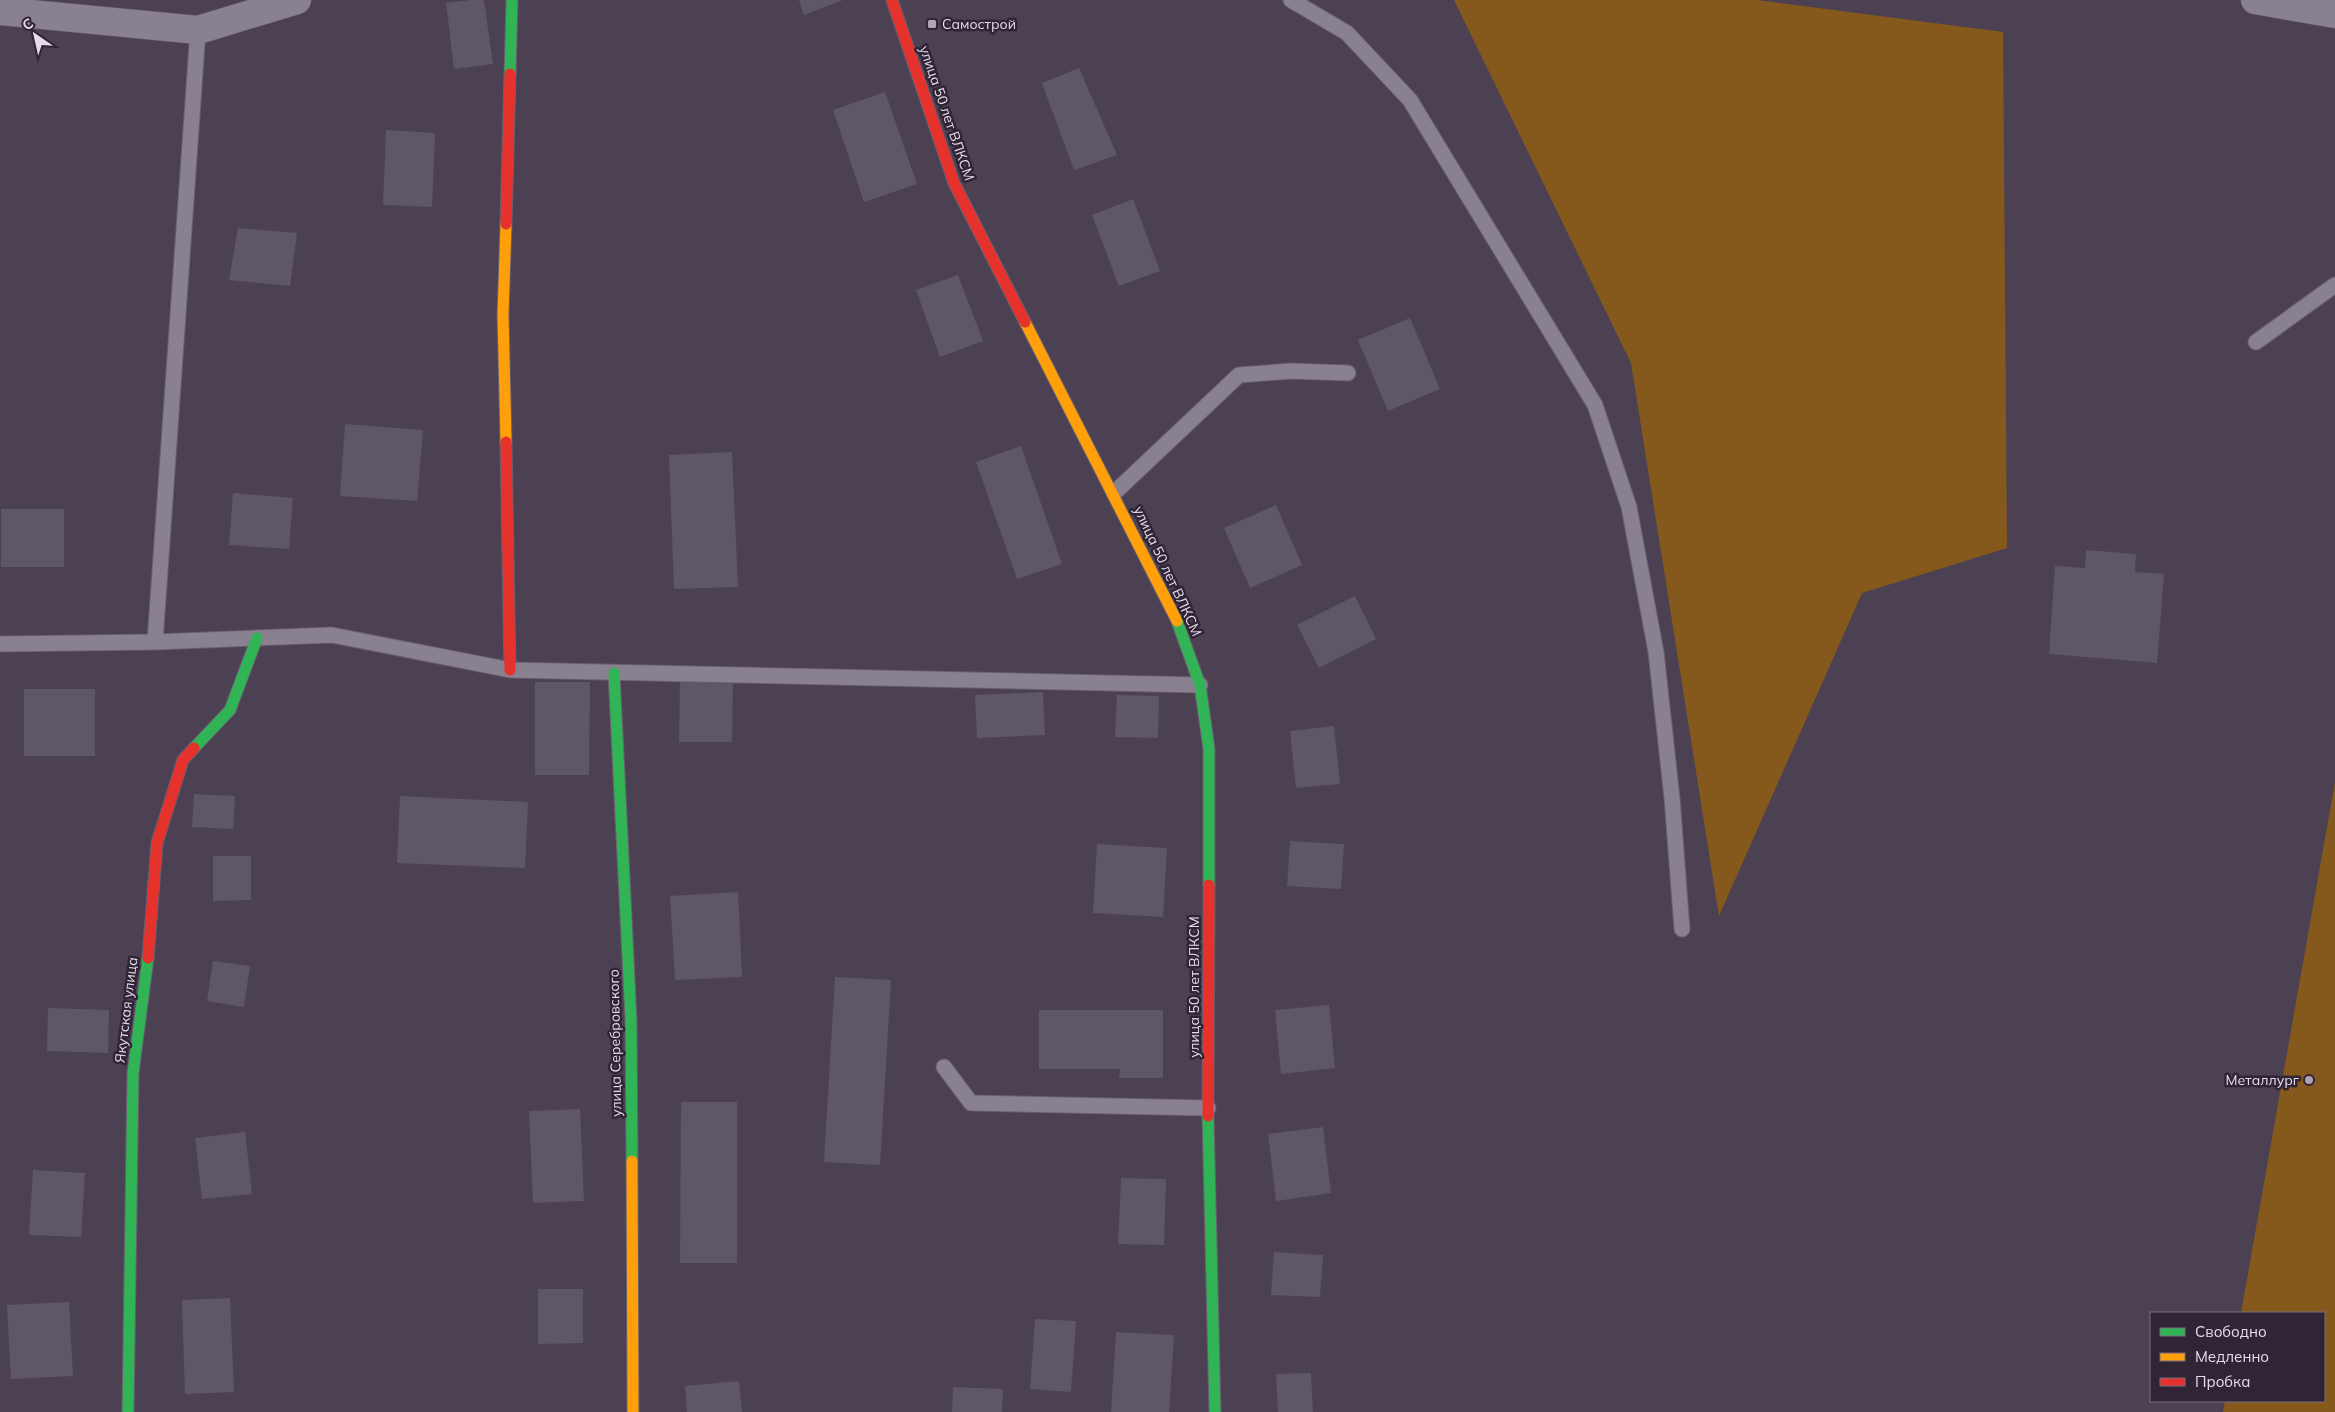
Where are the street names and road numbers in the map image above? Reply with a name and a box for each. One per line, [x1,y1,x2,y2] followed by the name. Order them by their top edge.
[915,43,979,183] street label: улица 50 лет ВЛКСМ
[1130,503,1206,639] street label: улица 50 лет ВЛКСМ
[1185,916,1203,1058] street label: улица 50 лет ВЛКСМ
[111,956,141,1064] street label: Якутская улица
[605,969,625,1117] street label: улица Серебровского

